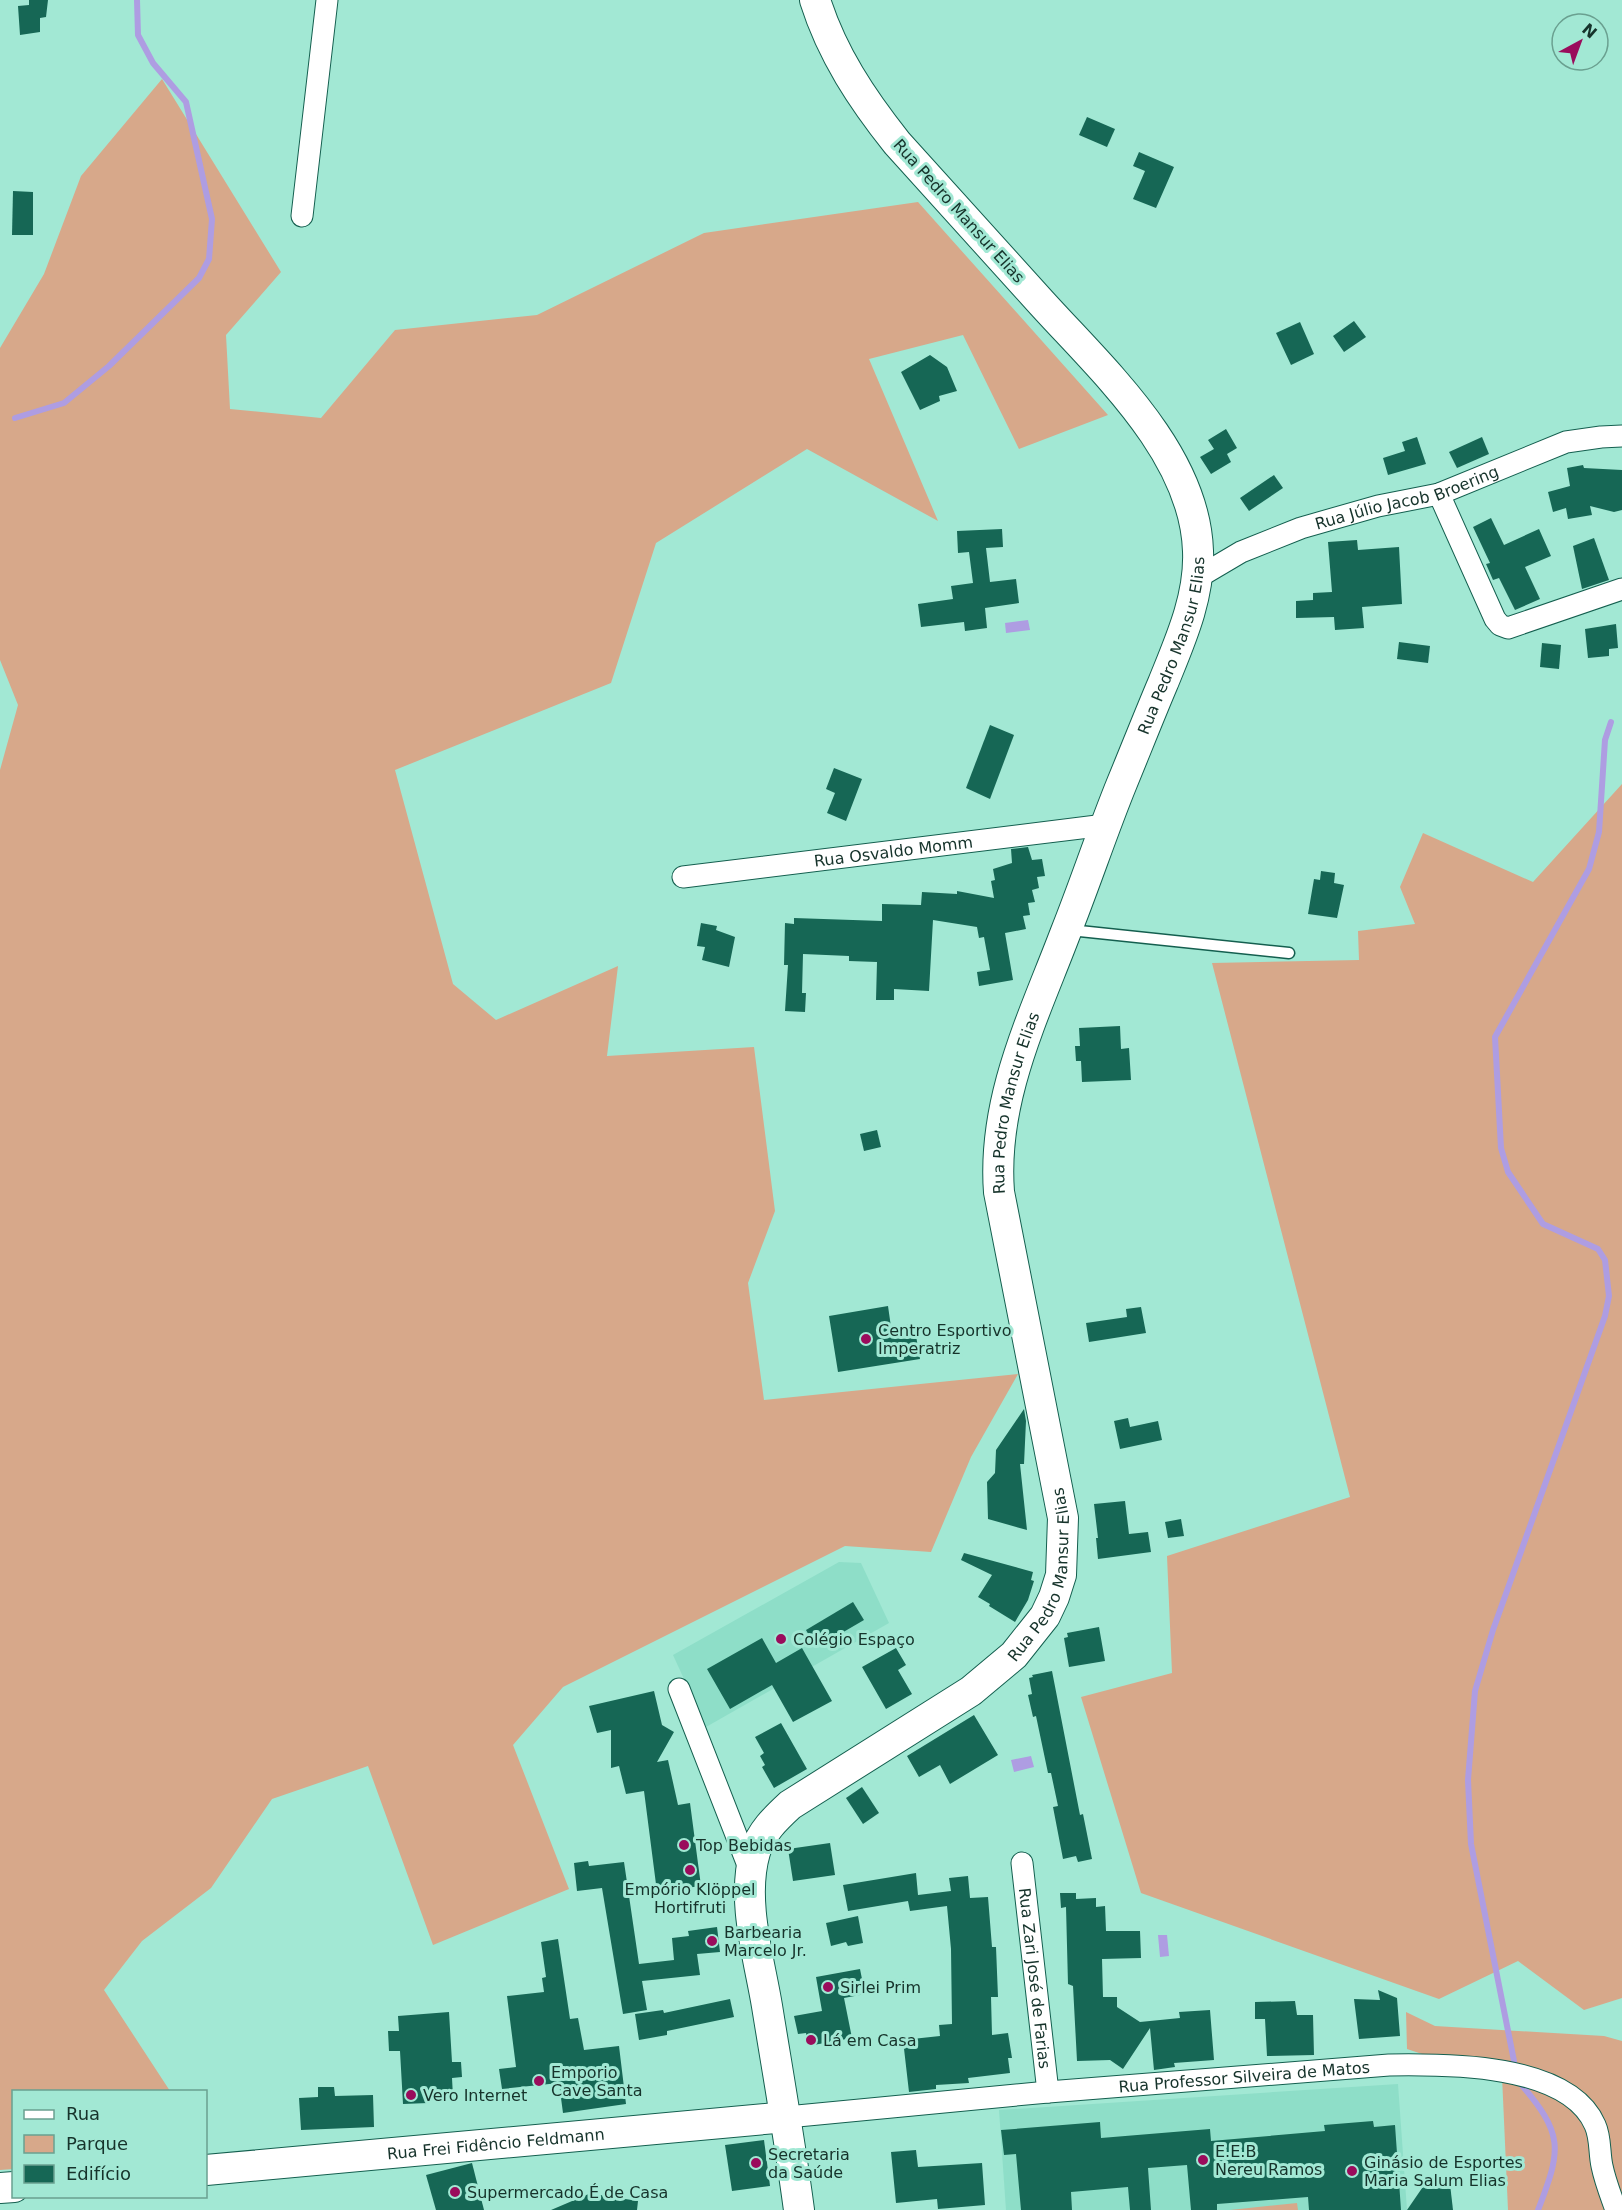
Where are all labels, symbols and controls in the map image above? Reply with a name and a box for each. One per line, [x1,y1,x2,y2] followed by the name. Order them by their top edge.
[1550,12,1610,72] north arrow
[1578,19,1601,43] text: N
[889,135,1029,287] street label: Rua Pedro Mansur Elias
[1313,461,1501,533] street label: Rua Júlio Jacob Broering
[1133,556,1208,737] street label: Rua Pedro Mansur Elias
[813,832,974,870] street label: Rua Osvaldo Momm
[989,1009,1043,1195] street label: Rua Pedro Mansur Elias
[878,1321,1011,1358] place label: Centro Esportivo Imperatriz
[859,1332,873,1346] marker: Centro Esportivo Imperatriz
[1003,1486,1073,1665] street label: Rua Pedro Mansur Elias
[793,1630,915,1649] place label: Colégio Espaço
[774,1632,788,1646] marker: Colégio Espaço
[695,1836,792,1855] place label: Top Bebidas
[677,1838,691,1852] marker: Top Bebidas
[683,1863,697,1877] marker: Empório Klöppel Hortifruti
[625,1880,755,1917] place label: Empório Klöppel Hortifruti
[1015,1887,1055,2070] street label: Rua Zari José de Farias
[724,1923,807,1960] place label: Barbearia Marcelo Jr.
[705,1934,719,1948] marker: Barbearia Marcelo Jr.
[840,1978,921,1997] place label: Sirlei Prim
[821,1980,835,1994] marker: Sirlei Prim
[823,2031,916,2050] place label: Lá em Casa
[804,2033,818,2047] marker: Lá em Casa
[1118,2057,1371,2096] street label: Rua Professor Silveira de Matos
[551,2063,643,2100] place label: Emporio Cave Santa
[532,2074,546,2088] marker: Emporio Cave Santa
[423,2086,527,2105] place label: Vero Internet
[404,2088,418,2102] marker: Vero Internet
[12,2090,207,2198] legend
[66,2103,100,2124] text: Rua
[386,2124,605,2163] street label: Rua Frei Fidêncio Feldmann
[66,2133,128,2154] text: Parque
[1215,2142,1322,2179] place label: E.E.B Nereu Ramos
[768,2145,850,2182] place label: Secretaria da Saúde
[1196,2153,1210,2167] marker: E.E.B Nereu Ramos
[1364,2153,1523,2190] place label: Ginásio de Esportes Maria Salum Elias
[749,2156,763,2170] marker: Secretaria da Saúde
[66,2163,131,2184] text: Edifício
[1345,2164,1359,2178] marker: Ginásio de Esportes Maria Salum Elias
[467,2183,668,2202] place label: Supermercado É de Casa
[448,2185,462,2199] marker: Supermercado É de Casa

